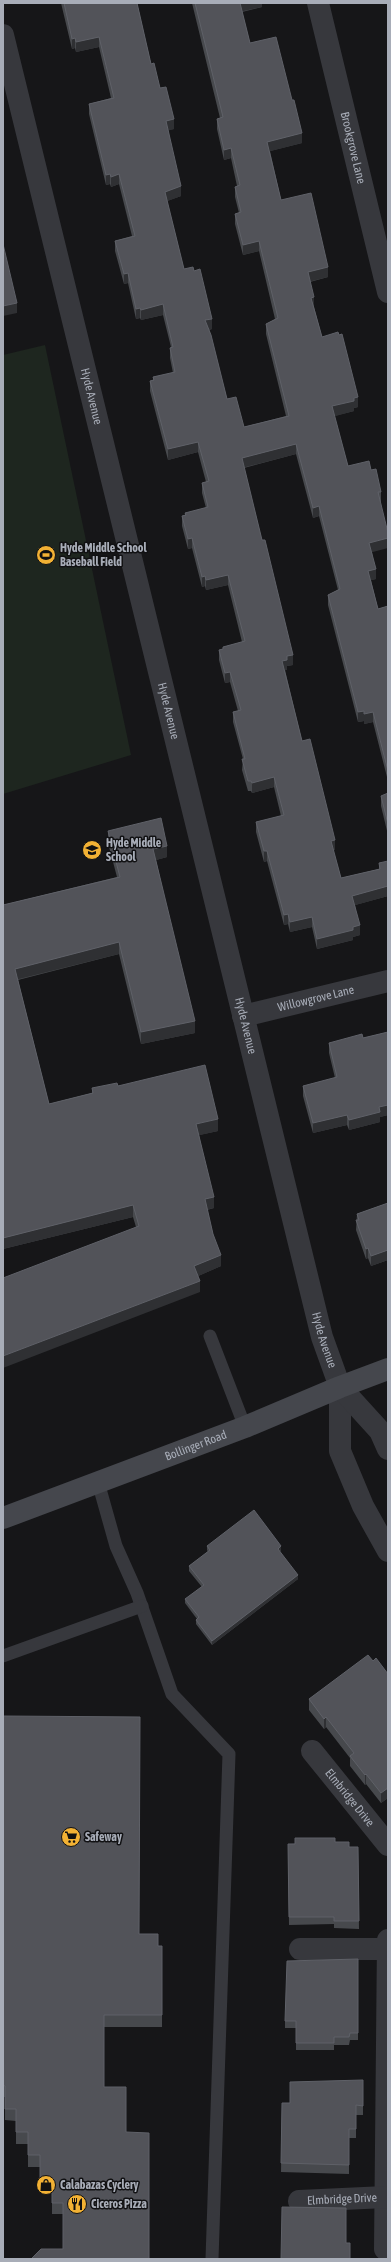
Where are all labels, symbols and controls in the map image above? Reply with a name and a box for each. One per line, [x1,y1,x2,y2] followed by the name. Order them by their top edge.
[338,110,369,185] street label: Brookgrove Lane
[78,367,105,426] street label: Hyde Avenue
[60,541,147,569] place label: Hyde Middle School Baseball Field
[35,544,57,566] sports icon: Hyde Middle School Baseball Field
[155,681,182,741] street label: Hyde Avenue
[106,836,162,864] place label: Hyde Middle School
[81,839,103,861] school or university icon: Hyde Middle School
[276,982,356,1014] street label: Willowgrove Lane
[232,996,259,1055] street label: Hyde Avenue
[309,1311,340,1370] street label: Hyde Avenue
[163,1428,229,1463] street label: Bollinger Road
[322,1766,377,1829] street label: Elmbridge Drive
[60,1826,82,1848] supermarket icon: Safeway
[85,1830,122,1844] place label: Safeway
[35,2174,57,2196] shop icon: Calabazas Cyclery
[60,2178,139,2192] place label: Calabazas Cyclery
[307,2190,377,2208] street label: Elmbridge Drive
[66,2193,88,2215] restaurant icon: Ciceros Pizza
[91,2197,147,2211] place label: Ciceros Pizza

